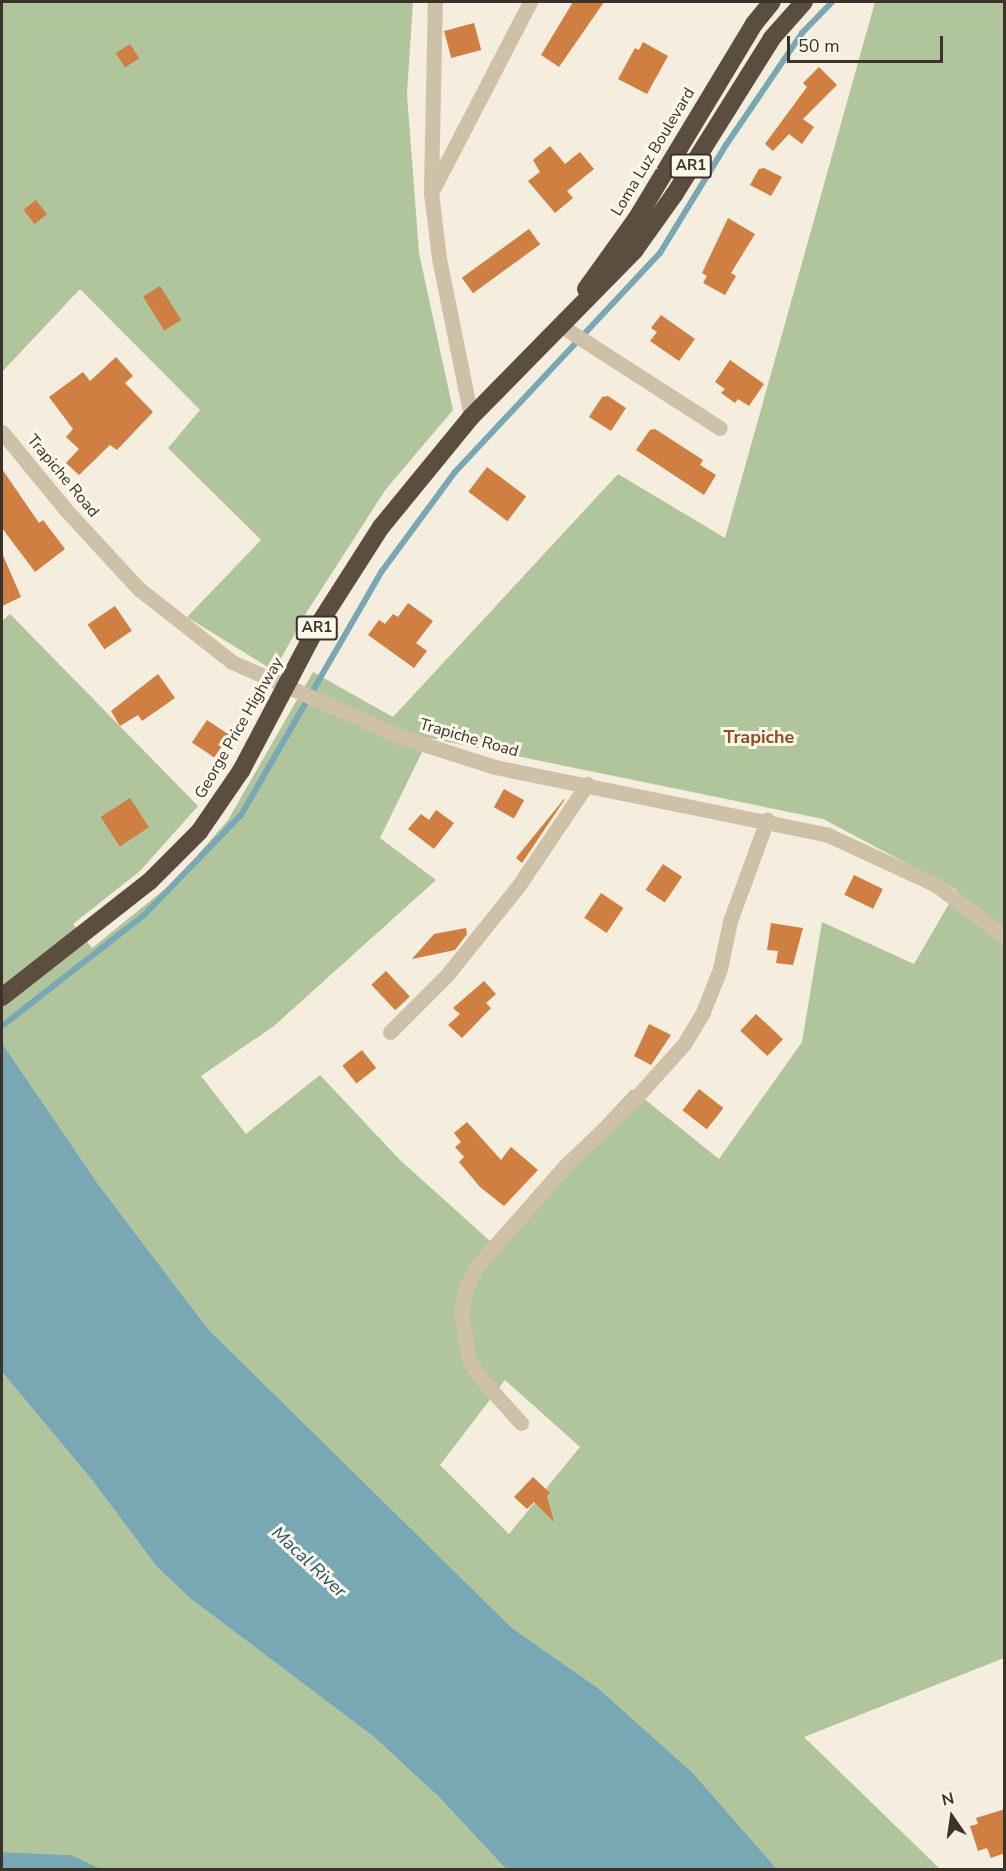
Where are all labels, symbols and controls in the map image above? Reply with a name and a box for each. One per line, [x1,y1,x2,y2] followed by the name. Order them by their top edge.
[790,24,946,62] scale bar
[798,34,840,58] text: 50 m
[607,84,699,220] street label: Loma Luz Boulevard
[668,154,714,178] road number: AR1
[23,431,103,521] street label: Trapiche Road
[294,616,340,640] road number: AR1
[191,654,287,802] street label: George Price Highway
[417,715,521,761] street label: Trapiche Road
[724,726,794,748] district label: Trapiche
[267,1522,351,1602] water label: Macal River
[922,1787,982,1847] north arrow
[940,1787,956,1812] text: N

